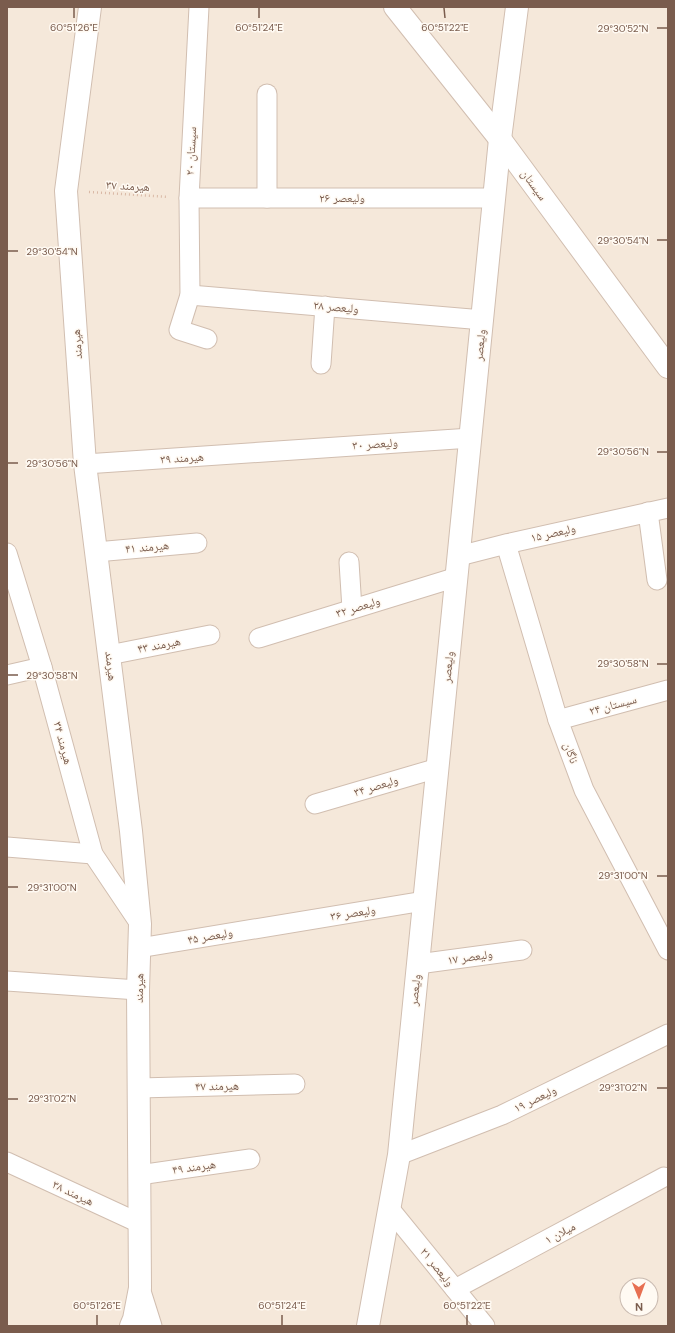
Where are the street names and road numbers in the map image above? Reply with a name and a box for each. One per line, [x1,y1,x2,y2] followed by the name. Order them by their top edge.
[182,126,200,176] street label: سیستان ۲۰
[517,166,551,204] street label: سیستان
[106,177,150,195] street label: هیرمند ۳۷
[319,190,365,206] street label: ولیعصر ۲۶
[313,297,359,317] street label: ولیعصر ۲۸
[470,328,490,363] street label: ولیعصر
[68,329,86,359] street label: هیرمند
[352,434,398,454] street label: ولیعصر ۳۰
[160,448,204,468] street label: هیرمند ۳۹
[529,520,577,546] street label: ولیعصر ۱۵
[124,537,170,557] street label: هیرمند ۴۱
[334,593,382,621] street label: ولیعصر ۳۲
[136,633,182,657] street label: هیرمند ۴۳
[101,650,121,682] street label: هیرمند
[438,650,458,685] street label: ولیعصر
[587,691,639,719] street label: سیستان ۲۴
[50,720,76,766] street label: هیرمند ۳۴
[560,740,582,766] street label: ناگان
[352,772,400,800] street label: ولیعصر ۳۴
[329,902,377,924] street label: ولیعصر ۳۶
[186,924,234,948] street label: ولیعصر ۴۵
[446,946,494,968] street label: ولیعصر ۱۷
[131,973,147,1003] street label: هیرمند
[405,973,425,1008] street label: ولیعصر
[195,1078,239,1094] street label: هیرمند ۴۷
[511,1082,559,1116] street label: ولیعصر ۱۹
[171,1156,217,1178] street label: هیرمند ۴۹
[50,1176,96,1210] street label: هیرمند ۳۸
[542,1218,578,1248] street label: میلان ۱
[416,1244,458,1290] street label: ولیعصر ۲۱

